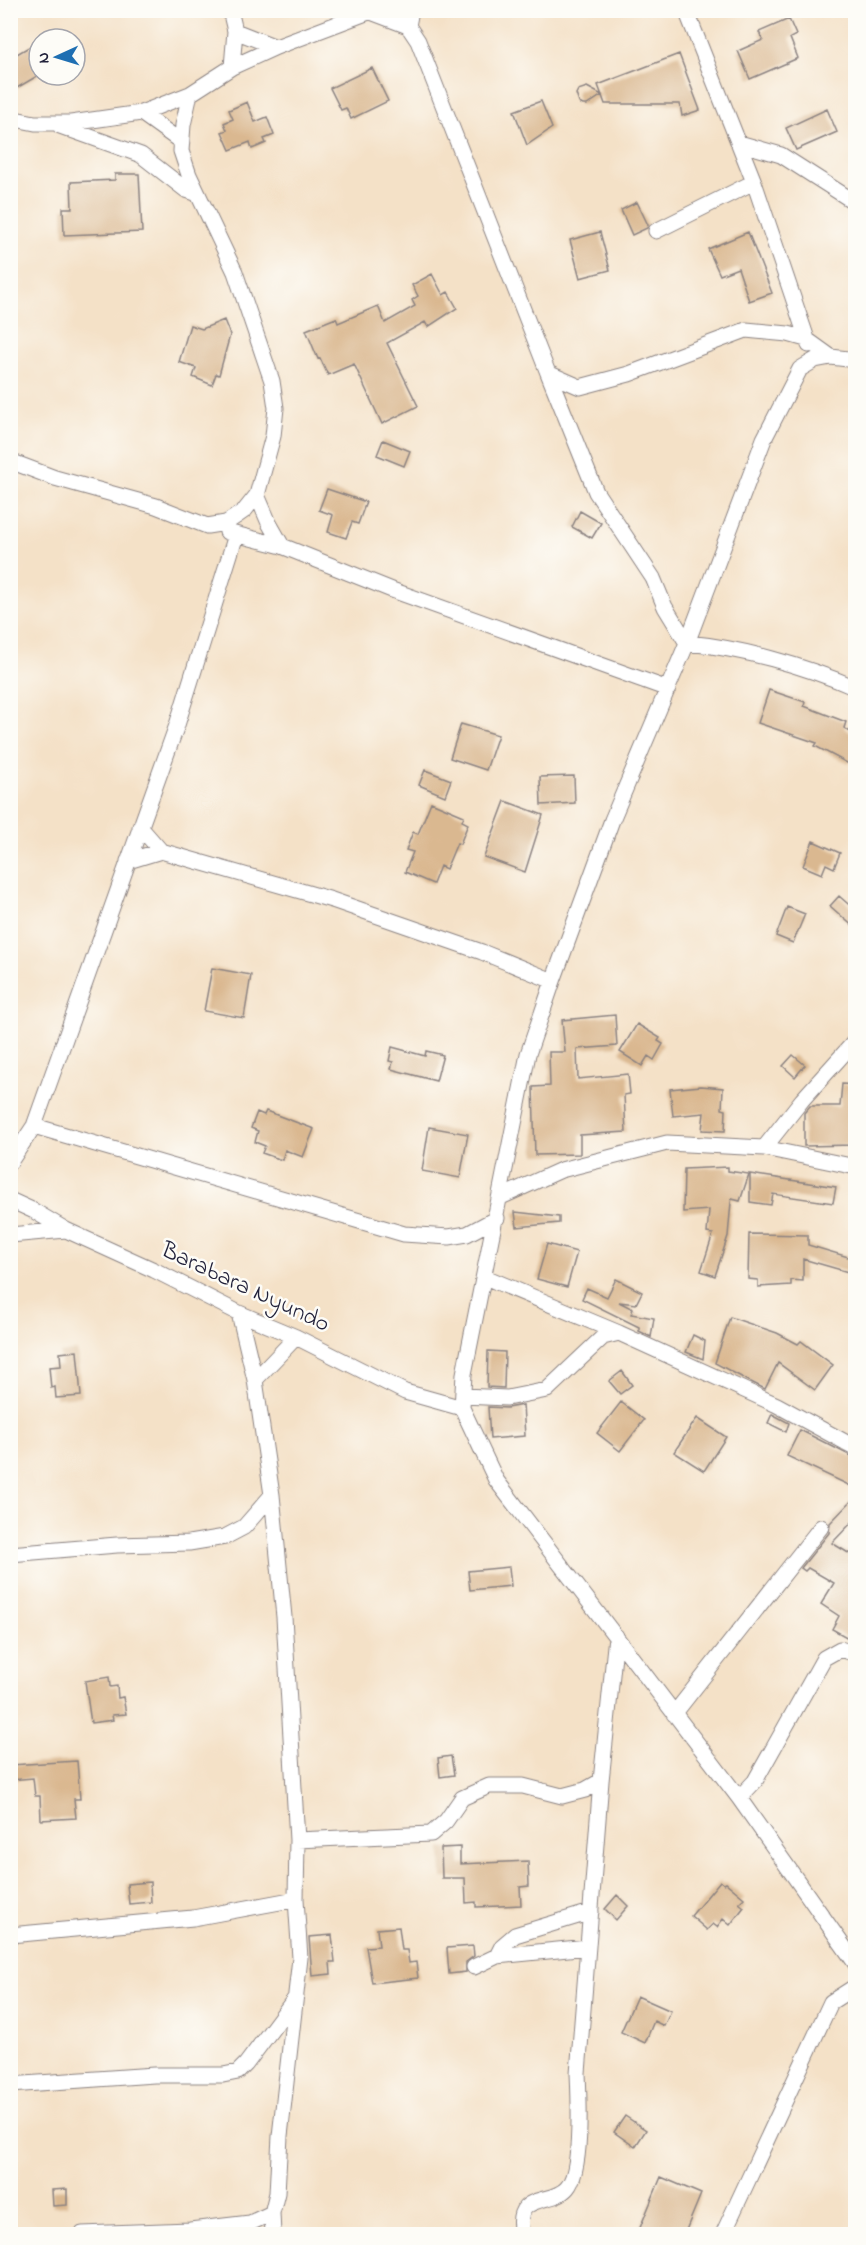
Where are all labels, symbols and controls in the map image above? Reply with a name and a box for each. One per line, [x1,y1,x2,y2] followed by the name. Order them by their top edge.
[27,27,87,87] north arrow
[32,51,56,64] text: N
[154,1233,335,1343] street label: Barabara Nyundo

